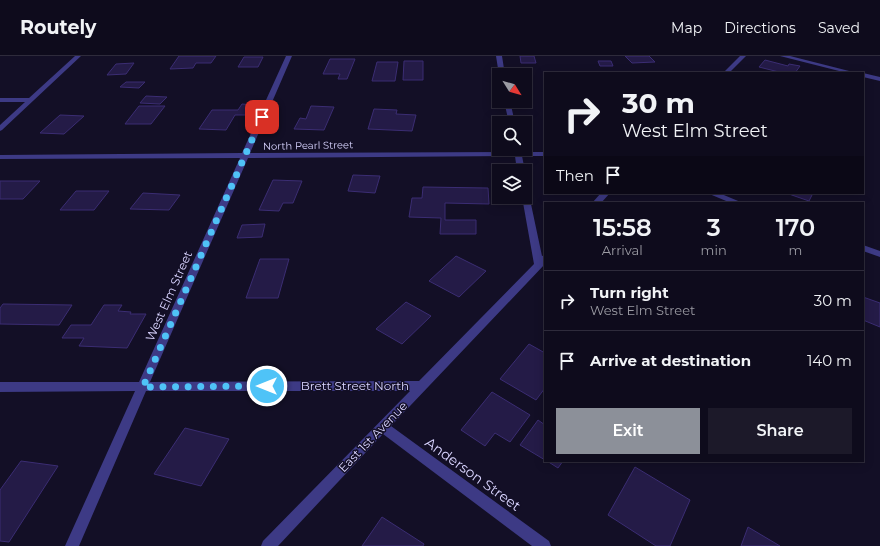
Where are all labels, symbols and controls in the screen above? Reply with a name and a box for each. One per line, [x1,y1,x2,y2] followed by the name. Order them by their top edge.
[20,16,96,39] text: Routely
[671,19,702,37] text: Map
[724,19,796,37] text: Directions
[818,19,860,37] text: Saved
[492,68,532,108] north arrow
[492,68,532,204] map controls
[622,86,695,120] text: 30 m
[556,88,608,140] icon: right
[245,100,279,134] pin
[251,106,273,128] icon: arrive
[492,116,532,156] button: search
[622,120,768,142] text: West Elm Street
[263,138,353,153] street label: North Pearl Street
[492,164,532,204] button: layers
[602,164,624,186] icon: arrive
[556,166,594,185] text: Then
[593,213,652,242] text: 15:58
[707,213,721,242] text: 3
[776,213,815,242] text: 170
[602,242,643,258] text: Arrival
[701,242,727,258] text: min
[788,242,802,258] text: m
[142,248,195,343] street label: West Elm Street
[590,283,669,302] text: Turn right
[556,290,578,312] icon: right
[814,291,852,310] text: 30 m
[590,302,695,318] text: West Elm Street
[556,350,578,372] icon: arrive
[590,351,751,370] text: Arrive at destination
[807,351,852,370] text: 140 m
[246,365,288,407] position arrow
[301,378,409,393] street label: Brett Street North
[335,398,410,475] street label: East 1st Avenue
[556,408,700,454] button: Exit
[708,408,852,454] button: Share
[422,433,525,515] street label: Anderson Street

